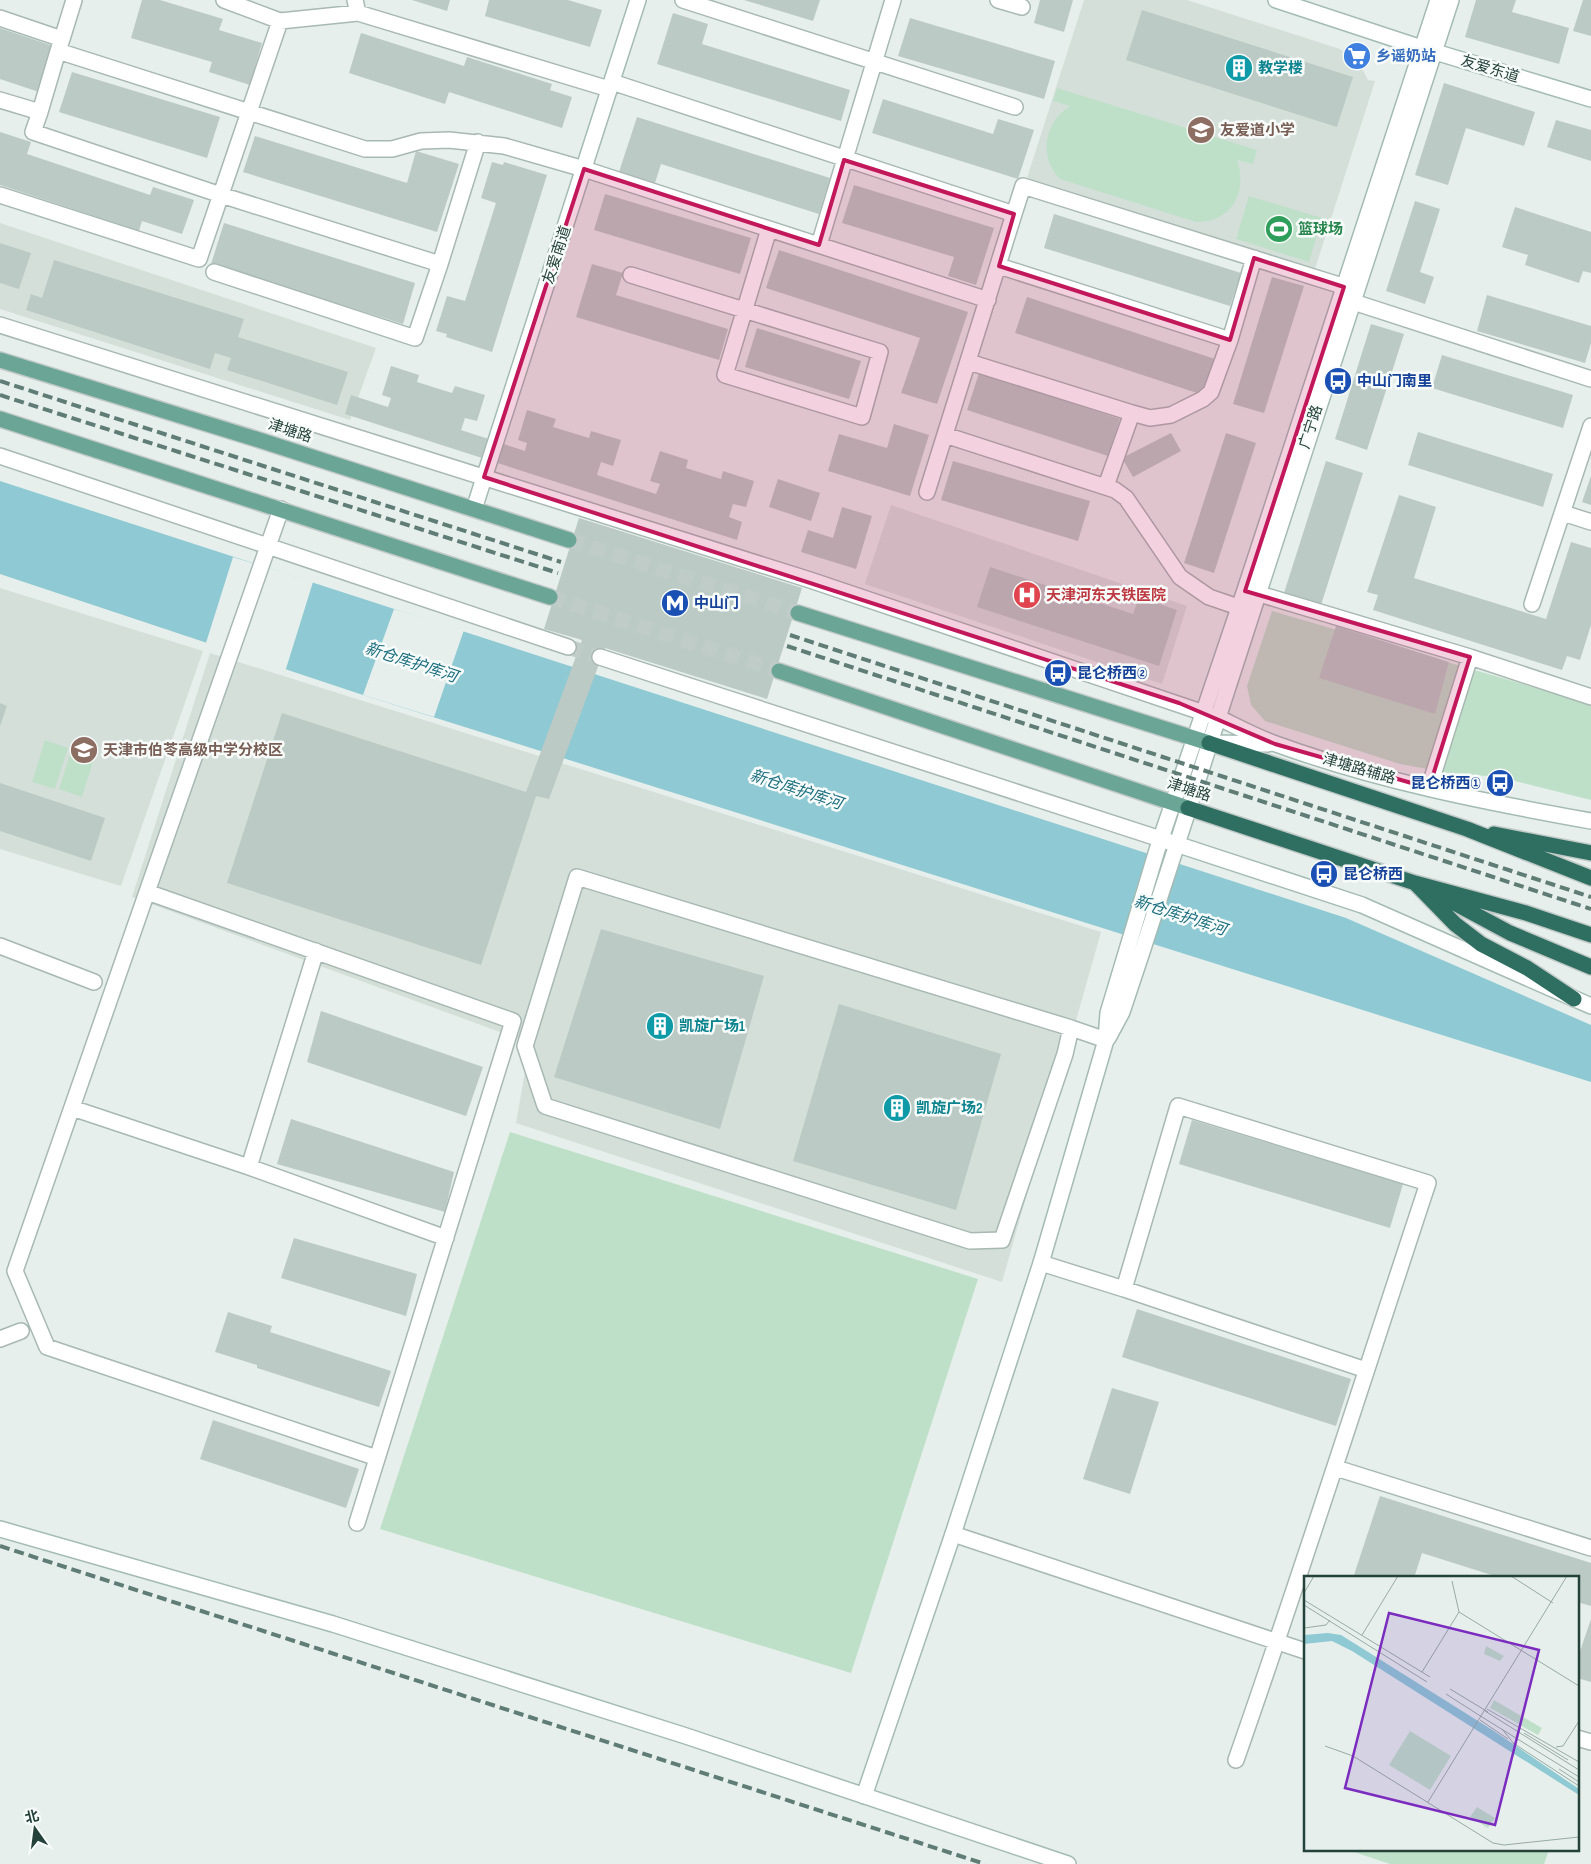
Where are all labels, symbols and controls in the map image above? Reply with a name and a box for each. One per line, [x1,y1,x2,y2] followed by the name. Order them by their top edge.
[1342,41,1372,71] supermarket icon: 乡谣奶站
[1376,47,1436,66] place label: 乡谣奶站
[1459,51,1521,87] street label: 友爱东道
[1224,53,1254,83] building icon: 教学楼
[1258,59,1303,78] place label: 教学楼
[1186,115,1216,145] school or university icon: 友爱道小学
[1220,121,1295,140] place label: 友爱道小学
[1264,214,1294,244] sports icon: 篮球场
[1298,220,1343,239] place label: 篮球场
[539,224,575,286] street label: 友爱南道
[1323,366,1353,396] bus stop icon: 中山门南里
[1357,372,1432,391] place label: 中山门南里
[1295,403,1327,451] street label: 广宁路
[266,415,314,447] street label: 津塘路
[1012,580,1042,610] hospital icon: 天津河东天铁医院
[1046,586,1166,605] place label: 天津河东天铁医院
[660,588,690,618] metro station icon: 中山门
[694,594,739,613] place label: 中山门
[362,639,462,688] water label: 新仓库护库河
[1043,658,1073,688] bus stop icon: 昆仑桥西②
[1077,664,1148,683] place label: 昆仑桥西②
[69,735,99,765] school or university icon: 天津市伯苓高级中学分校区
[103,741,283,760] place label: 天津市伯苓高级中学分校区
[1320,750,1398,788] street label: 津塘路辅路
[747,766,847,815] water label: 新仓库护库河
[1485,768,1515,798] bus stop icon: 昆仑桥西①
[1165,774,1213,806] street label: 津塘路
[1410,774,1481,793] place label: 昆仑桥西①
[1309,859,1339,889] bus stop icon: 昆仑桥西
[1343,865,1403,884] place label: 昆仑桥西
[1131,892,1231,941] water label: 新仓库护库河
[645,1011,675,1041] building icon: 凯旋广场1
[679,1017,745,1036] place label: 凯旋广场1
[882,1093,912,1123] building icon: 凯旋广场2
[916,1099,983,1118] place label: 凯旋广场2
[1304,1576,1578,1852] inset map
[10,1804,60,1854] north arrow
[23,1807,41,1827] text: 北

